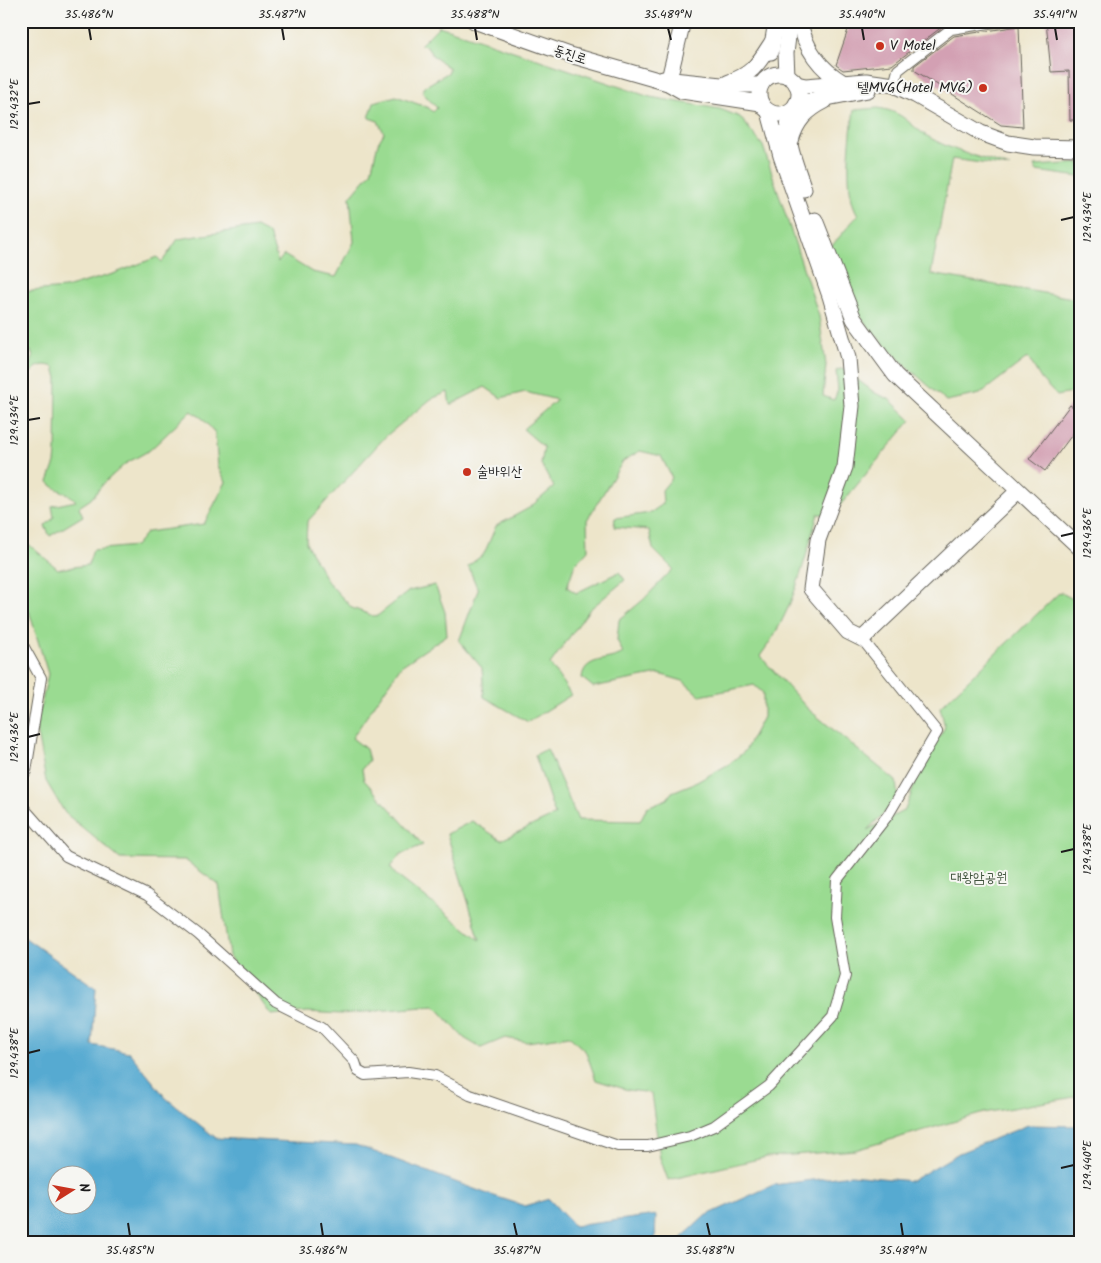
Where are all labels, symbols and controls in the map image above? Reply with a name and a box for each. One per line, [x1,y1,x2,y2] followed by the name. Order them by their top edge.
[65,5,113,24] text: 35.486°N
[258,5,306,24] text: 35.487°N
[450,5,500,24] text: 35.488°N
[644,5,692,24] text: 35.489°N
[839,5,885,24] text: 35.490°N
[1033,5,1077,24] text: 35.491°N
[890,35,936,57] place label: V Motel
[551,39,589,71] street label: 동진로
[874,40,886,52] marker: V Motel
[857,77,973,99] place label: 텔MVG(Hotel MVG)
[5,78,24,129] text: 129.432°E
[977,82,989,94] marker: 텔MVG(Hotel MVG)
[1078,191,1097,242] text: 129.434°E
[5,394,24,445] text: 129.434°E
[477,461,523,483] place label: 술바위산
[461,466,473,478] marker: 술바위산
[1078,507,1097,558] text: 129.436°E
[5,711,24,762] text: 129.436°E
[1078,822,1097,875] text: 129.438°E
[951,867,1007,889] park label: 대왕암공원
[5,1026,24,1079] text: 129.438°E
[1078,1139,1097,1190] text: 129.440°E
[48,1166,98,1216] north arrow
[72,1181,95,1194] text: N
[106,1241,154,1260] text: 35.485°N
[299,1241,347,1260] text: 35.486°N
[493,1241,541,1260] text: 35.487°N
[685,1241,735,1260] text: 35.488°N
[879,1241,927,1260] text: 35.489°N

